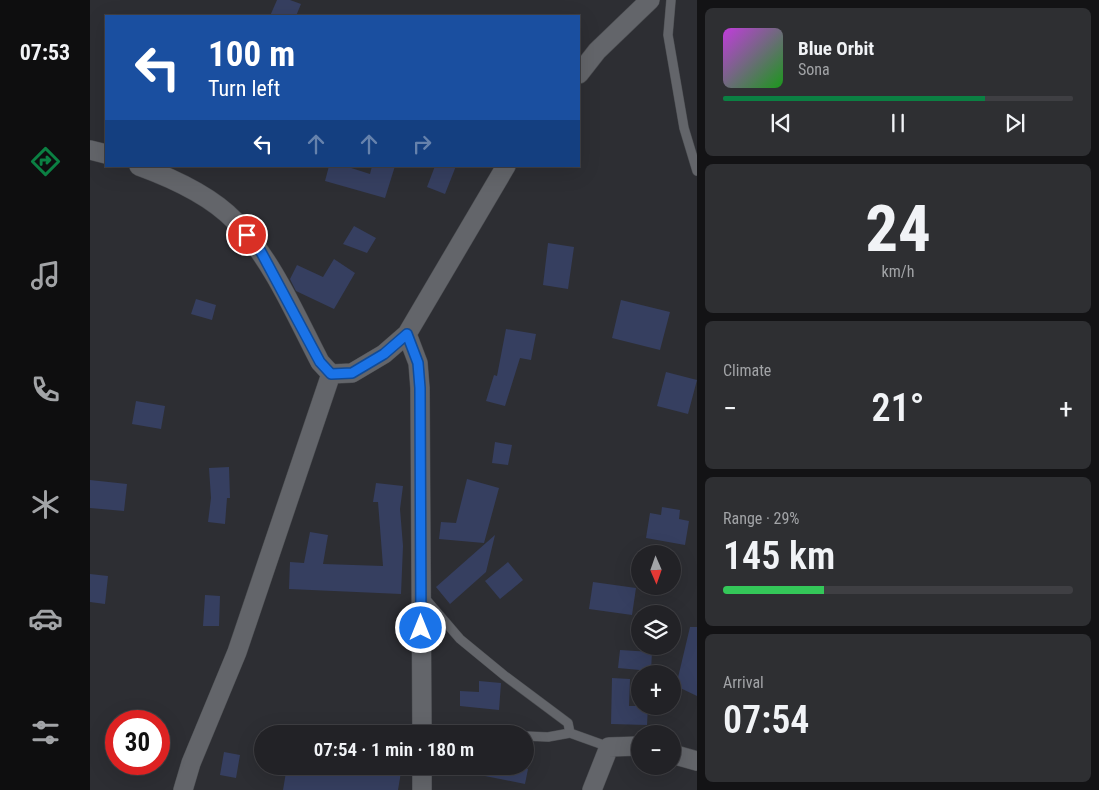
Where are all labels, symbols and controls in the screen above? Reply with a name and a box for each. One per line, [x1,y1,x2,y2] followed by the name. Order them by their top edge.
[208,34,295,75] text: 100 m
[125,35,190,100] icon: left
[798,37,874,60] text: Blue Orbit
[20,40,70,65] text: 07:53
[798,60,830,79] text: Sona
[208,76,280,101] text: Turn left
[767,109,795,137] icon: previous
[884,109,912,137] icon: pause
[1001,109,1029,137] icon: next
[249,130,277,158] icon: left
[302,130,330,158] icon: ahead
[355,130,383,158] icon: ahead
[408,130,436,158] icon: right
[28,144,63,179] icon: directions
[865,191,931,267] text: 24
[226,214,268,256] pin
[233,221,261,249] icon: arrive
[28,258,63,293] icon: music
[882,262,914,281] text: km/h
[723,361,771,380] text: Climate
[28,372,63,407] icon: phone
[872,386,924,430] text: 21°
[723,392,737,425] text: −
[1059,392,1073,425] text: +
[28,487,63,522] icon: climate
[723,509,799,528] text: Range · 29%
[723,534,835,578] text: 145 km
[631,545,681,595] north arrow
[631,545,681,775] map controls
[28,601,63,636] icon: car
[394,601,446,653] position arrow
[631,605,681,655] button: layers
[631,665,681,715] button: +
[723,673,764,692] text: Arrival
[723,698,809,742] text: 07:54
[105,710,170,775] speed limit sign: 30
[28,715,63,750] icon: filters
[631,725,681,775] button: −
[314,738,474,761] text: 07:54 · 1 min · 180 m

